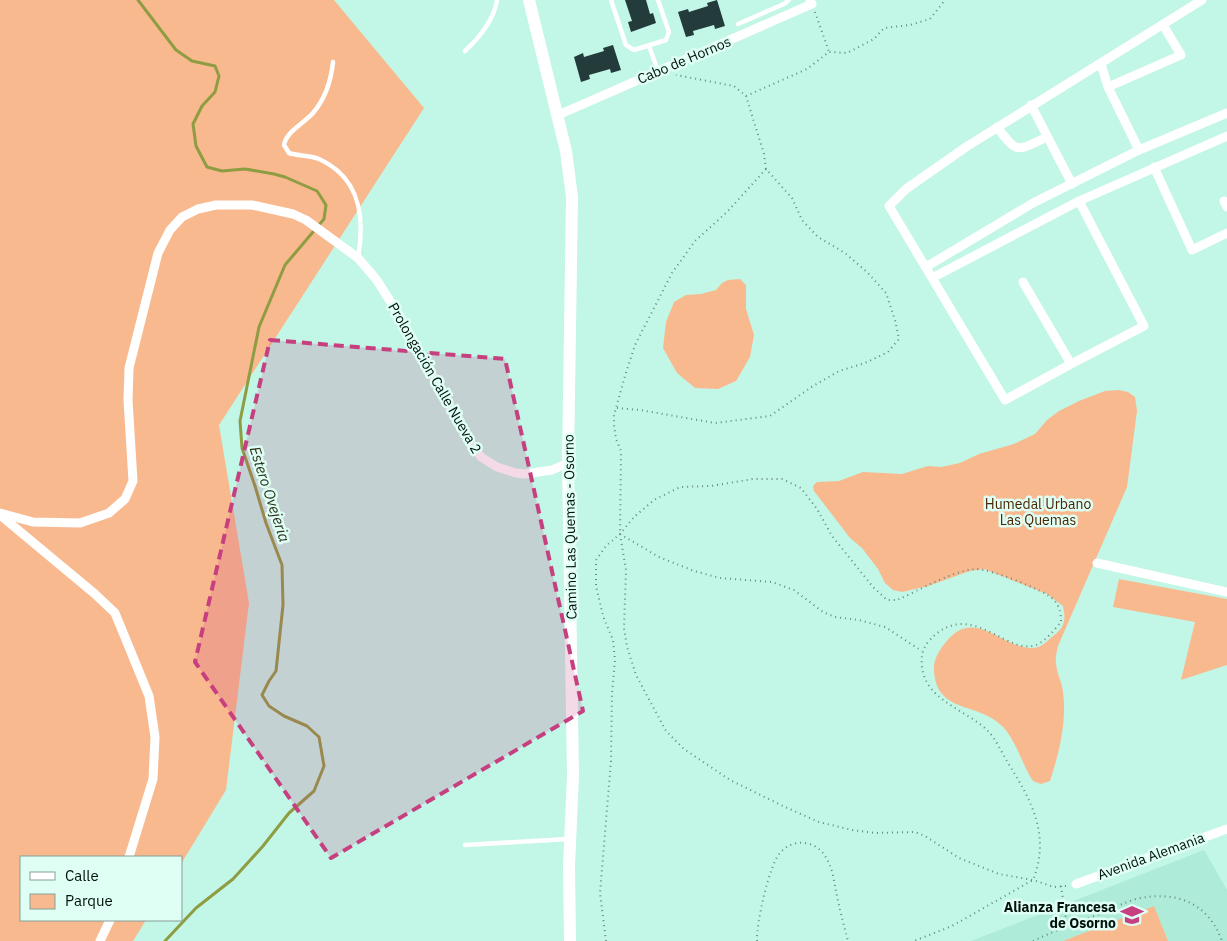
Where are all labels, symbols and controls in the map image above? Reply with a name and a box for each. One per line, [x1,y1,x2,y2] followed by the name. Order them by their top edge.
[634,32,734,88] street label: Cabo de Hornos
[384,299,486,457] street label: Prolongación Calle Nueva 2
[559,434,581,620] street label: Camino Las Quemas - Osorno
[246,444,294,544] water label: Estero Ovejeria
[985,495,1091,529] park label: Humedal Urbano Las Quemas
[1095,828,1207,884] street label: Avenida Alemania
[20,856,182,921] legend
[65,866,99,885] text: Calle
[65,891,113,910] text: Parque
[1004,898,1116,932] place label: Alianza Francesa de Osorno
[1119,902,1145,928] school or university icon: Alianza Francesa de Osorno

